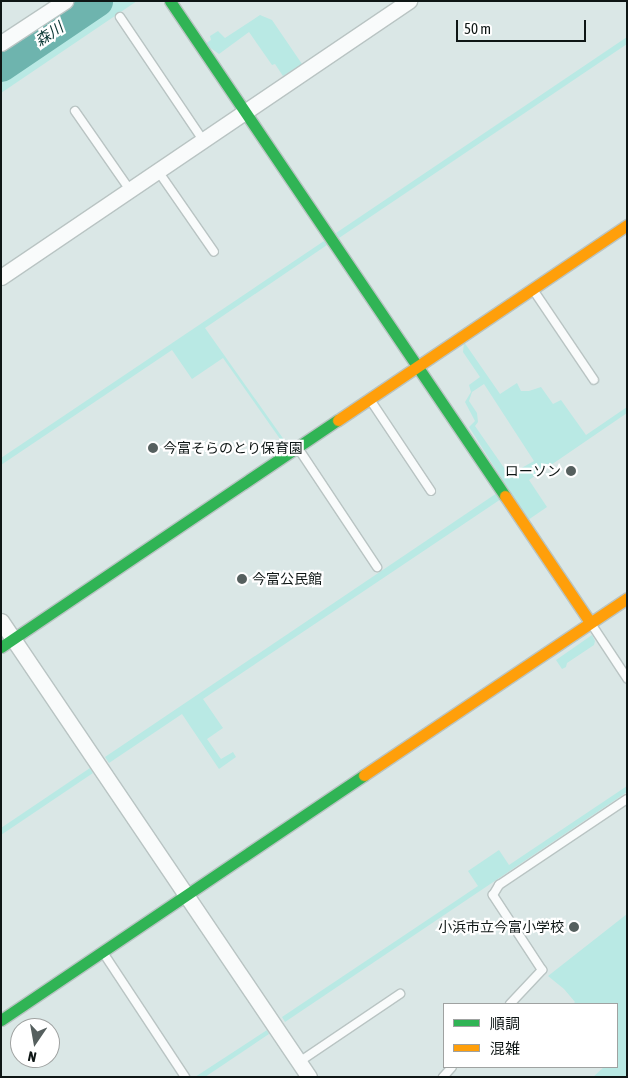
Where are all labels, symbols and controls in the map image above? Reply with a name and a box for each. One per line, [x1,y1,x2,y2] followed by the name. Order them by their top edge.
[458,10,588,42] scale bar
[32,18,66,50] water label: 森川
[464,20,491,37] text: 50 m
[163,440,303,456] place label: 今富そらのとり保育園
[147,442,159,454] marker: 今富そらのとり保育園
[505,463,561,479] place label: ローソン
[565,465,577,477] marker: ローソン
[252,571,322,587] place label: 今富公民館
[236,573,248,585] marker: 今富公民館
[438,919,564,935] place label: 小浜市立今富小学校
[568,921,580,933] marker: 小浜市立今富小学校
[443,1003,618,1068] legend
[490,1015,520,1032] text: 順調
[10,1018,60,1068] north arrow
[490,1040,520,1057] text: 混雑
[26,1048,38,1065] text: N

